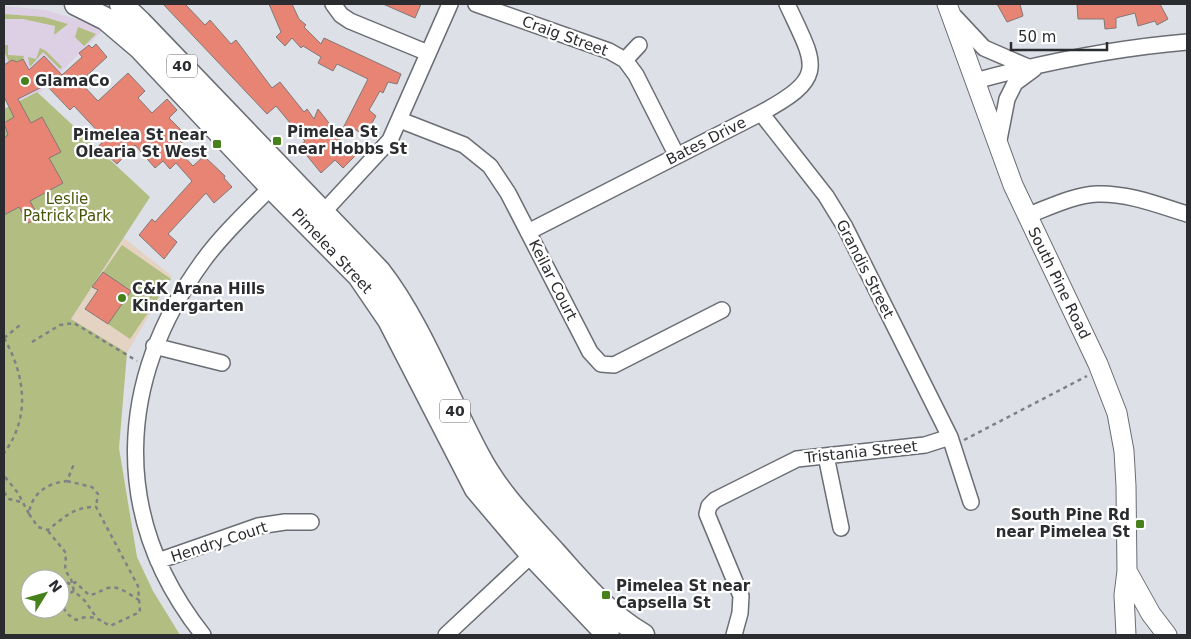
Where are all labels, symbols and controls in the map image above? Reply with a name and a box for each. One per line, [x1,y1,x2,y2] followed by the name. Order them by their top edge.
[520,12,610,60] street label: Craig Street
[1011,20,1107,52] scale bar
[1018,28,1056,46] text: 50 m
[167,54,197,78] road number: 40
[35,72,110,90] place label: GlamaCo
[19,75,31,87] marker: GlamaCo
[663,113,749,169] street label: Bates Drive
[287,123,407,158] place label: Pimelea St near Hobbs St
[73,126,208,161] place label: Pimelea St near Olearia St West
[271,135,283,147] marker: Pimelea St near Hobbs St
[211,138,223,150] marker: Pimelea St near Olearia St West
[23,190,111,225] park label: Leslie Patrick Park
[288,205,376,297] street label: Pimelea Street
[832,217,898,321] street label: Grandis Street
[1024,224,1094,342] street label: South Pine Road
[525,237,581,323] street label: Keilar Court
[132,280,265,315] place label: C&K Arana Hills Kindergarten
[116,292,128,304] marker: C&K Arana Hills Kindergarten
[440,400,470,422] road number: 40
[803,437,918,467] street label: Tristania Street
[996,506,1130,541] place label: South Pine Rd near Pimelea St
[168,518,270,566] street label: Hendry Court
[1134,518,1146,530] marker: South Pine Rd near Pimelea St
[20,569,70,619] north arrow
[45,577,65,596] text: N
[616,577,751,612] place label: Pimelea St near Capsella St
[600,589,612,601] marker: Pimelea St near Capsella St

